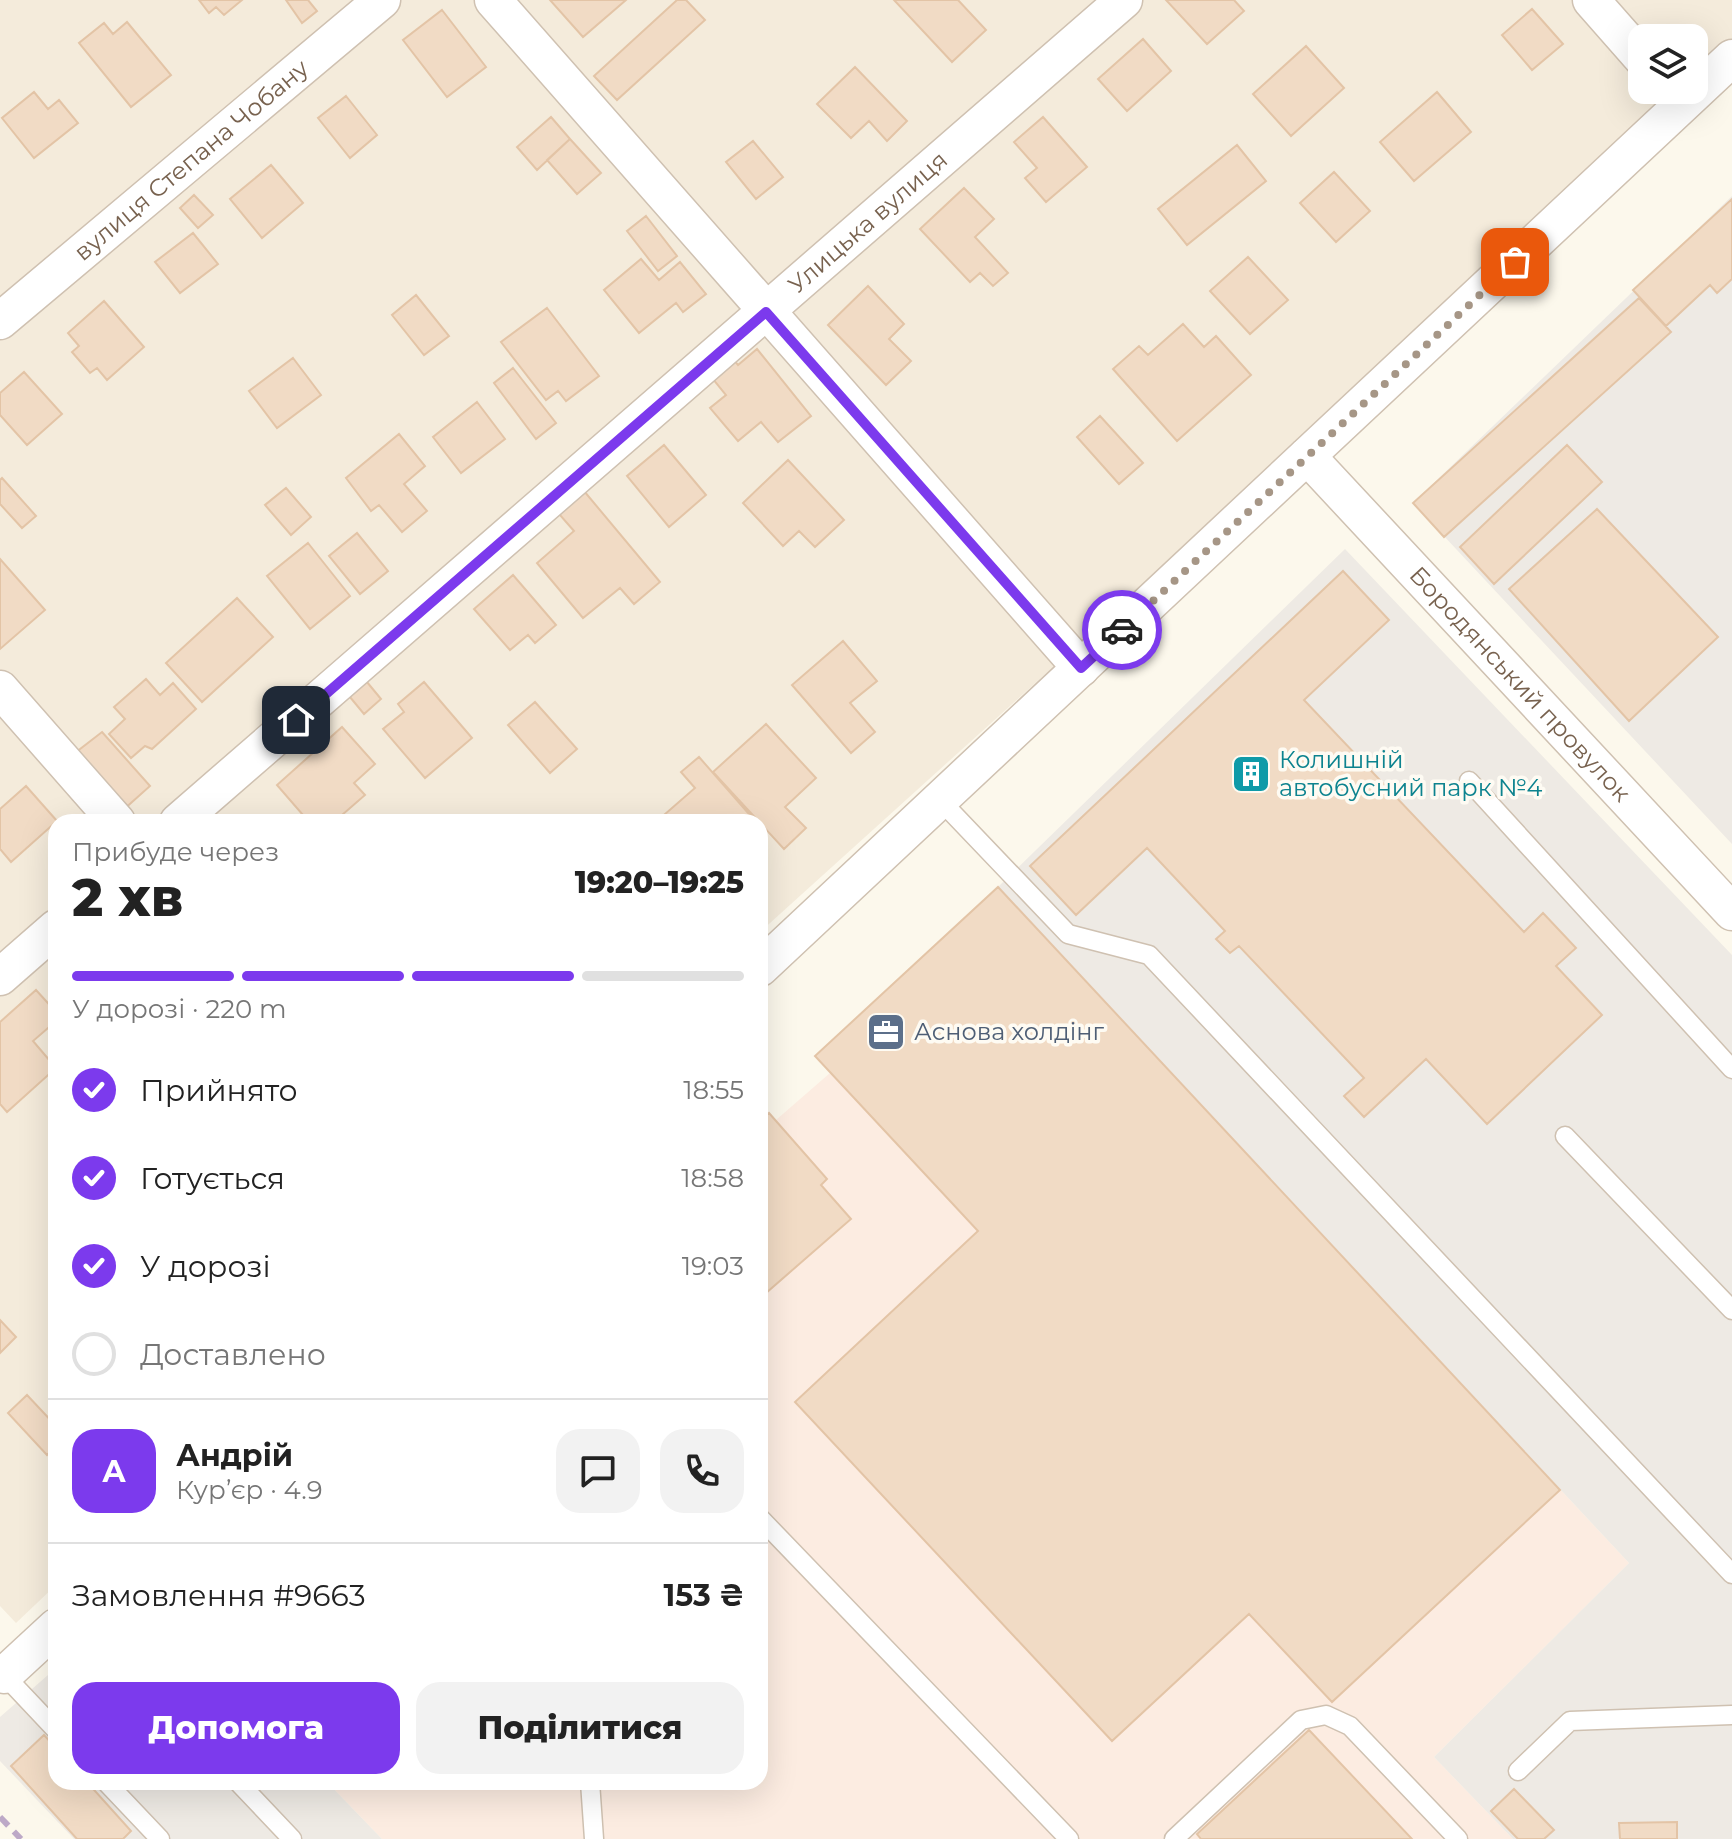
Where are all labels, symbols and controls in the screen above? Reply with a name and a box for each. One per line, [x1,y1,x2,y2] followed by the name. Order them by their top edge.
[1628,24,1708,104] map controls
[1628,24,1708,104] button: layers
[68,53,315,267] street label: вулиця Степана Чобану
[782,145,953,299] street label: Улицька вулиця
[1481,228,1549,296] pin
[1493,240,1537,284] icon: bag
[1404,560,1637,808] street label: Бородянський провулок
[1082,590,1162,670] courier
[1100,608,1144,652] icon: car
[262,686,330,754] pin
[274,698,318,742] icon: home
[1279,745,1542,802] place label: Колишній автобусний парк №4
[1230,753,1272,795] building icon: Колишній автобусний парк №4
[72,836,279,868] text: Прибуде через
[575,864,744,901] text: 19:20–19:25
[72,866,183,929] text: 2 хв
[72,993,287,1025] text: У дорозі · 220 m
[865,1011,907,1053] office icon: Аснова холдінг
[914,1017,1105,1046] place label: Аснова холдінг
[72,1068,116,1112] icon: check
[140,1072,298,1109] text: Прийнято
[683,1074,744,1106] text: 18:55
[72,1156,116,1200] icon: check
[140,1160,285,1197] text: Готується
[681,1162,744,1194] text: 18:58
[72,1244,116,1288] icon: check
[140,1248,271,1285] text: У дорозі
[682,1250,744,1282] text: 19:03
[140,1336,326,1373] text: Доставлено
[556,1429,640,1513] button: chat
[660,1429,744,1513] button: phone
[176,1437,293,1474] text: Андрій
[102,1453,126,1490] text: А
[176,1474,323,1506] text: Кур’єр · 4.9
[72,1577,366,1614] text: Замовлення #9663
[664,1577,744,1614] text: 153 ₴
[72,1682,400,1774] button: Допомога
[416,1682,744,1774] button: Поділитися

